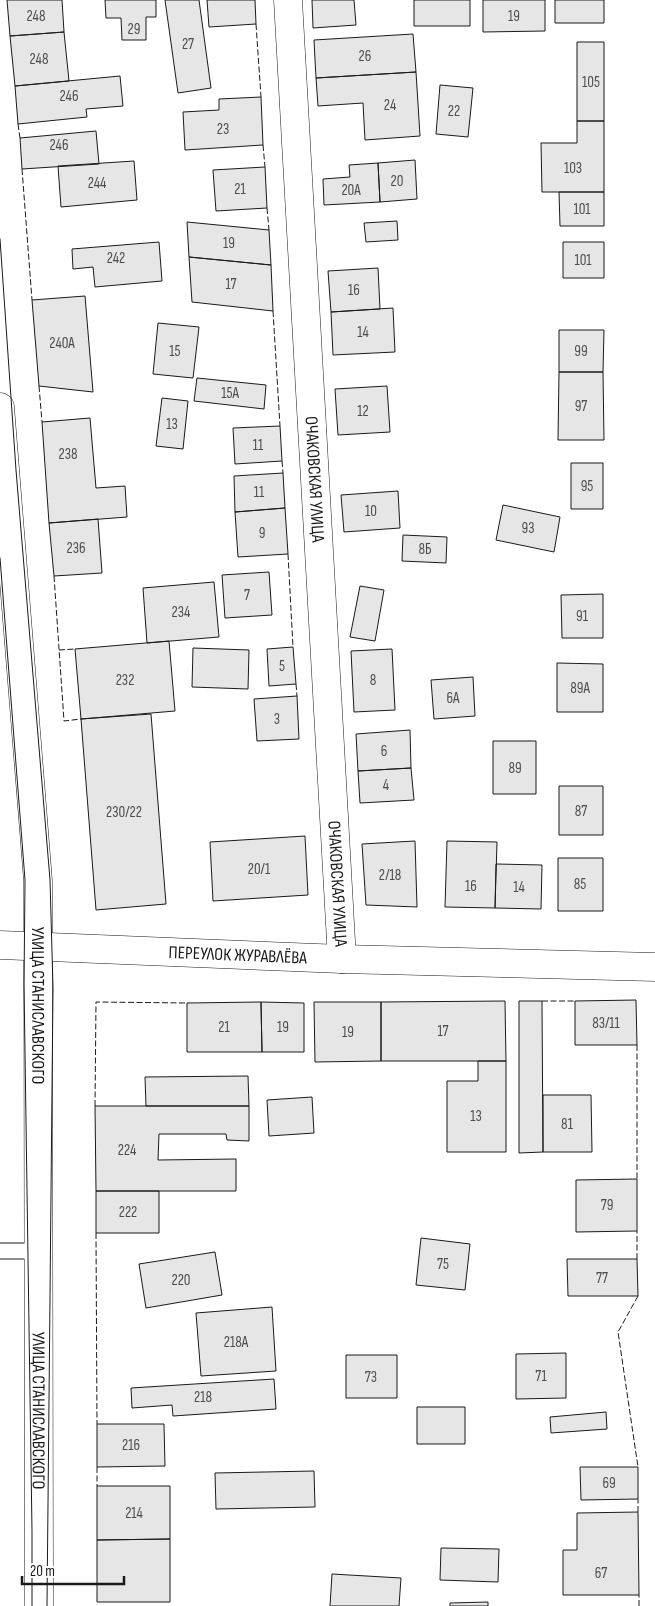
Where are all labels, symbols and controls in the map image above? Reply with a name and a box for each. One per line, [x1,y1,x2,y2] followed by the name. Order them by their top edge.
[27,7,45,26] house number: 248
[508,7,520,26] house number: 19
[128,20,140,39] house number: 29
[182,35,194,54] house number: 27
[359,47,371,66] house number: 26
[30,50,48,69] house number: 248
[582,73,600,92] house number: 105
[60,87,78,106] house number: 246
[384,96,396,115] house number: 24
[448,102,460,121] house number: 22
[217,120,229,139] house number: 23
[50,136,68,155] house number: 246
[564,159,582,178] house number: 103
[391,172,403,191] house number: 20
[88,174,106,193] house number: 244
[234,180,246,199] house number: 21
[341,181,361,200] house number: 20А
[573,200,591,219] house number: 101
[223,234,235,253] house number: 19
[107,249,125,268] house number: 242
[574,251,592,270] house number: 101
[225,275,237,294] house number: 17
[348,281,360,300] house number: 16
[357,323,369,342] house number: 14
[49,334,75,353] house number: 240А
[169,342,181,361] house number: 15
[574,342,588,361] house number: 99
[221,384,239,403] house number: 15А
[575,397,587,416] house number: 97
[357,402,369,421] house number: 12
[166,415,178,434] house number: 13
[300,416,329,543] street label: ОЧАКОВСКАЯ УЛИЦА
[253,436,264,455] house number: 11
[58,445,78,464] house number: 238
[581,477,593,496] house number: 95
[254,483,265,502] house number: 11
[365,502,377,521] house number: 10
[522,519,534,538] house number: 93
[259,524,265,543] house number: 9
[66,539,86,558] house number: 236
[418,540,432,559] house number: 8Б
[244,586,250,605] house number: 7
[172,603,190,622] house number: 234
[576,607,589,626] house number: 91
[279,657,285,676] house number: 5
[116,671,134,690] house number: 232
[370,671,376,690] house number: 8
[570,679,590,698] house number: 89А
[447,689,460,708] house number: 6А
[274,710,280,729] house number: 3
[381,742,387,761] house number: 6
[508,759,522,778] house number: 89
[383,776,389,795] house number: 4
[575,802,587,821] house number: 87
[106,803,142,822] house number: 230/22
[323,820,351,948] street label: ОЧАКОВСКАЯ УЛИЦА
[248,860,271,879] house number: 20/1
[379,866,401,885] house number: 2/18
[574,875,586,894] house number: 85
[465,877,477,896] house number: 16
[513,878,525,897] house number: 14
[27,927,48,1084] street label: УЛИЦА СТАНИСЛАВСКОГО
[168,942,308,969] street label: ПЕРЕУЛОК ЖУРАВЛЁВА
[592,1014,621,1033] house number: 83/11
[218,1018,230,1037] house number: 21
[277,1018,289,1037] house number: 19
[437,1022,449,1041] house number: 17
[342,1023,354,1042] house number: 19
[470,1107,482,1126] house number: 13
[561,1115,574,1134] house number: 81
[118,1141,136,1160] house number: 224
[601,1196,613,1215] house number: 79
[119,1203,137,1222] house number: 222
[437,1255,449,1274] house number: 75
[596,1269,608,1288] house number: 77
[171,1271,191,1290] house number: 220
[28,1332,49,1489] street label: УЛИЦА СТАНИСЛАВСКОГО
[224,1333,249,1352] house number: 218А
[535,1367,547,1386] house number: 71
[365,1368,377,1387] house number: 73
[194,1388,212,1407] house number: 218
[122,1436,140,1455] house number: 216
[602,1474,616,1493] house number: 69
[125,1504,143,1523] house number: 214
[22,1554,125,1586] scale bar
[30,1562,55,1581] text: 20 m
[595,1564,607,1583] house number: 67

